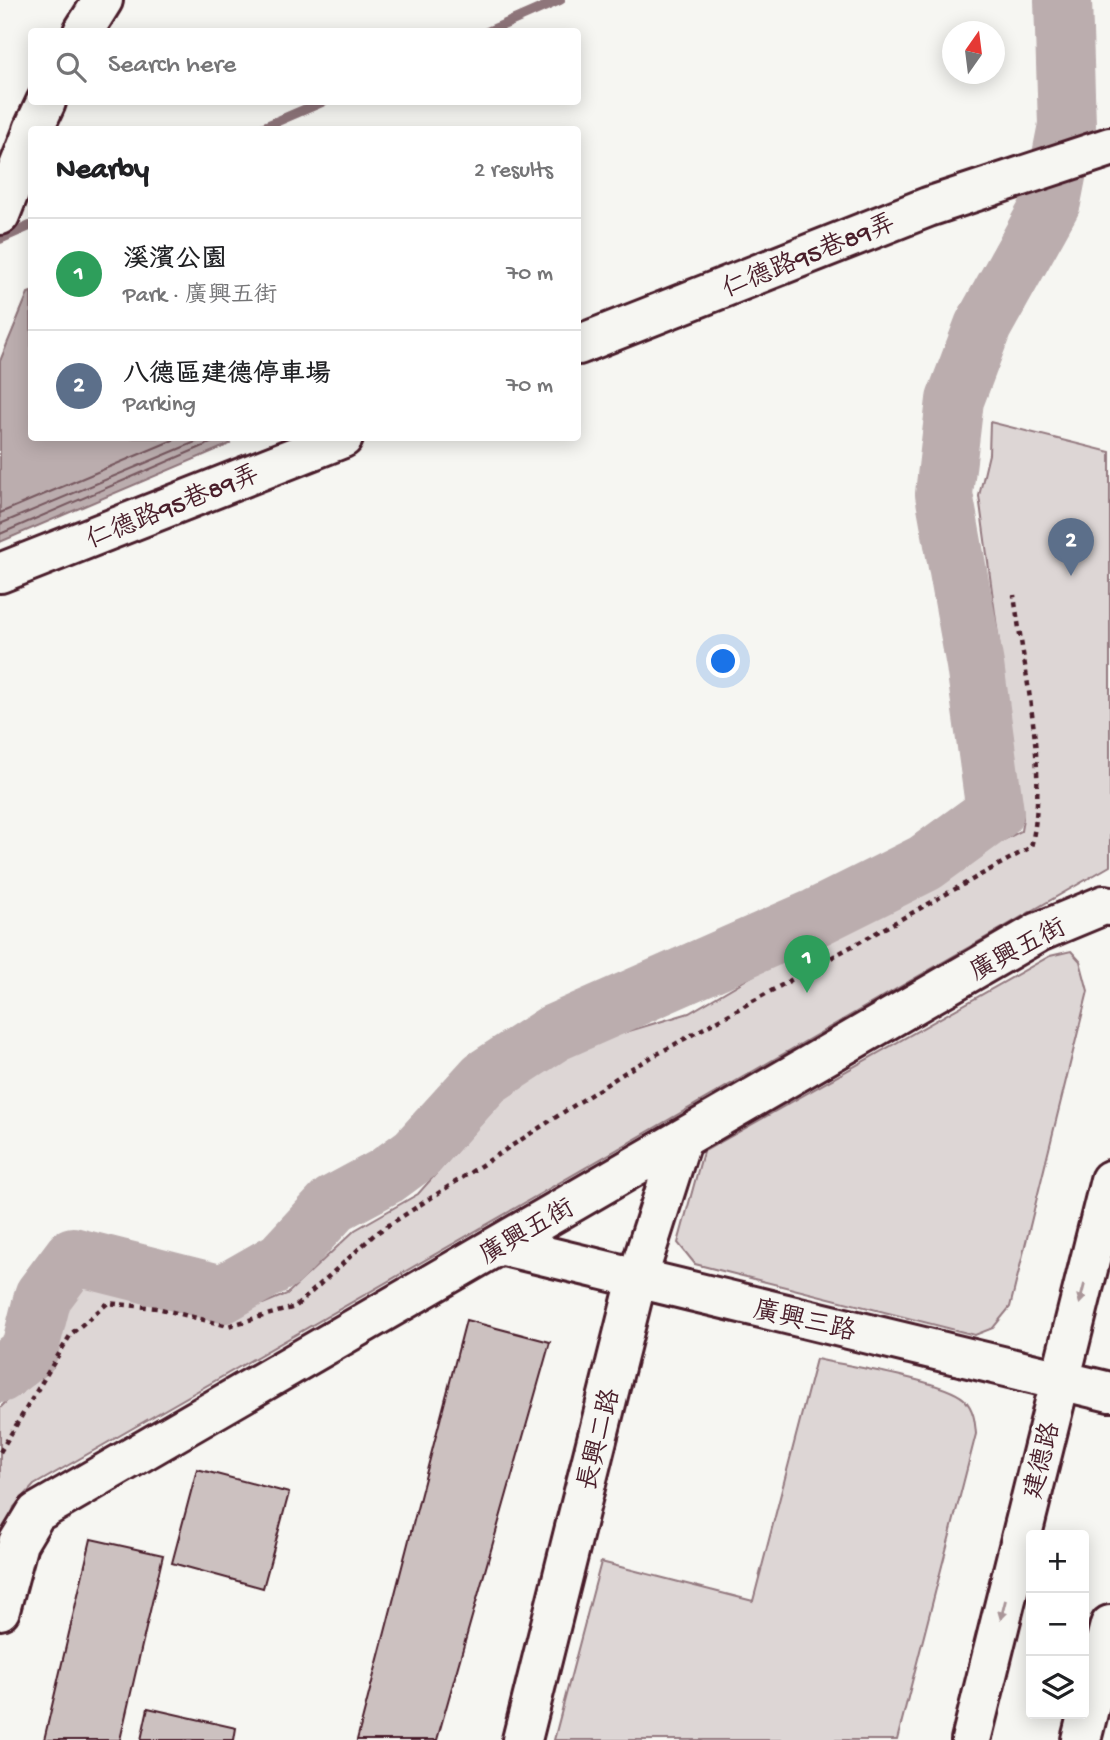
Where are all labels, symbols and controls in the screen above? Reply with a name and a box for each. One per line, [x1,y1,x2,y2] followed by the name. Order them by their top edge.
[942,21,1005,84] north arrow
[28,28,581,105] search box
[52,48,90,86] icon: search
[108,51,236,82] text: Search here
[56,154,149,189] text: Nearby
[474,158,553,185] text: 2 results
[718,207,901,307] street label: 仁德路95巷89弄
[123,246,227,277] text: 溪濱公園
[74,261,84,288] text: 1
[506,261,553,288] text: 70 m
[123,283,277,310] text: Park · 廣興五街
[123,361,331,392] text: 八德區建德停車場
[73,373,85,400] text: 2
[506,373,553,400] text: 70 m
[123,392,196,419] text: Parking
[82,458,265,558] street label: 仁德路95巷89弄
[1048,518,1094,576] pin: 2
[706,644,740,678] your location
[965,912,1072,990] street label: 廣興五街
[784,935,830,993] pin: 1
[474,1193,581,1273] street label: 廣興五街
[1076,1283,1087,1305] one-way arrow
[750,1295,859,1350] street label: 廣興三路
[572,1385,629,1494] street label: 長興二路
[1018,1419,1069,1503] street label: 建德路
[1026,1530,1089,1719] map controls
[1026,1530,1089,1593] button: +
[1026,1593,1089,1656] button: −
[997,1599,1008,1621] one-way arrow
[1026,1656,1089,1719] button: layers

